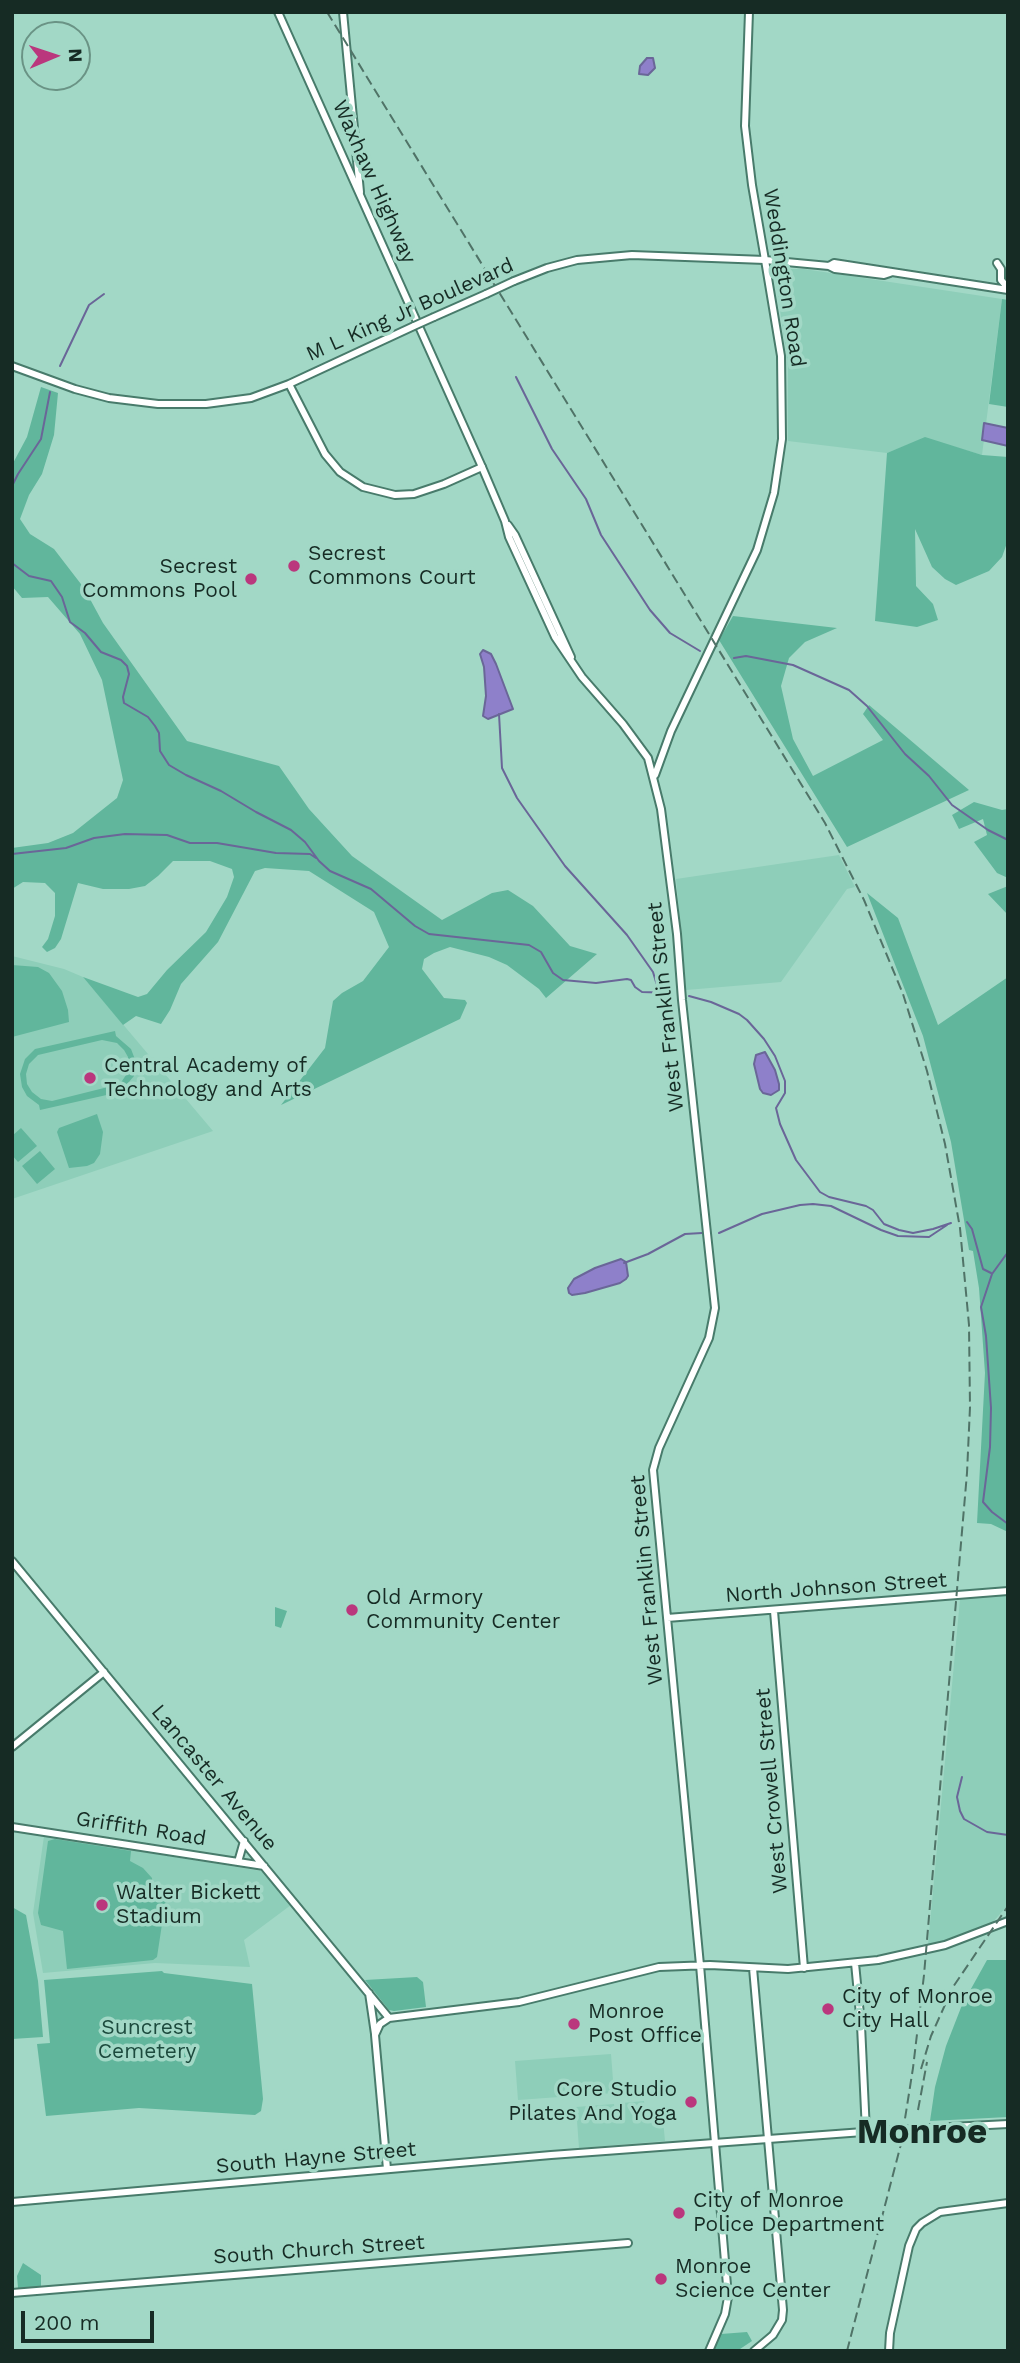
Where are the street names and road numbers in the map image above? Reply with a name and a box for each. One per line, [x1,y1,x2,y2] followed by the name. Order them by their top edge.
[327,96,421,268] street label: Waxhaw Highway
[757,187,811,369] street label: Weddington Road
[302,253,518,367] street label: M L King Jr Boulevard
[642,901,690,1113] street label: West Franklin Street
[625,1474,669,1686] street label: West Franklin Street
[724,1568,948,1608] street label: North Johnson Street
[750,1687,794,1895] street label: West Crowell Street
[146,1700,282,1856] street label: Lancaster Avenue
[74,1806,208,1852] street label: Griffith Road
[215,2137,417,2179] street label: South Hayne Street
[213,2230,425,2270] street label: South Church Street

